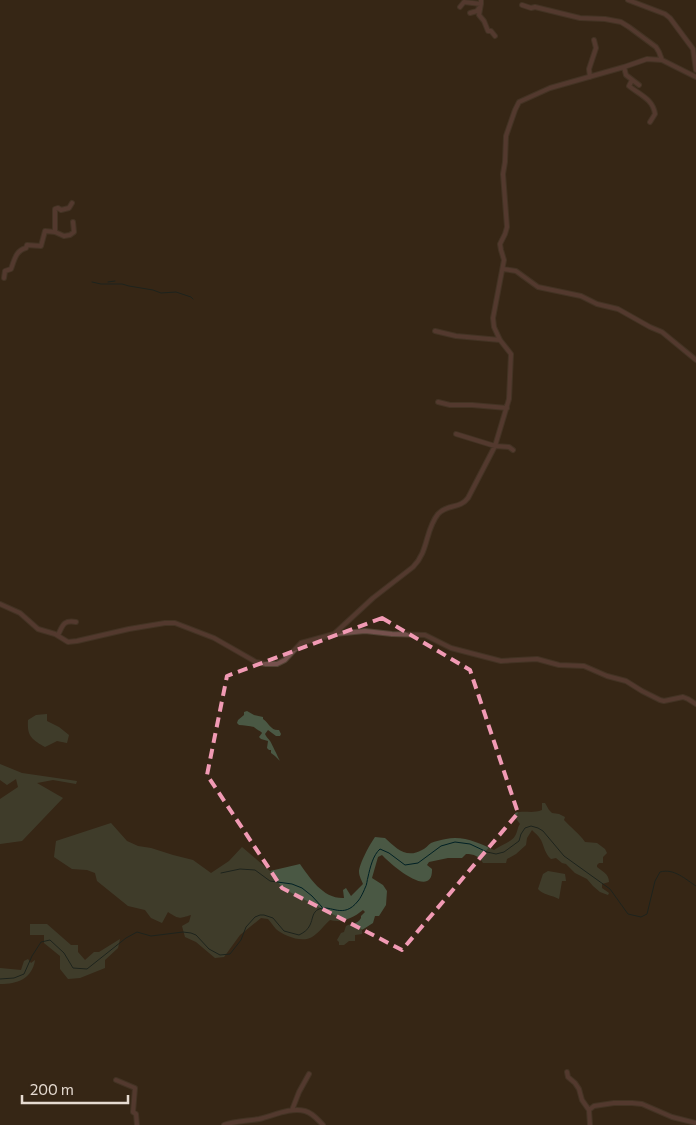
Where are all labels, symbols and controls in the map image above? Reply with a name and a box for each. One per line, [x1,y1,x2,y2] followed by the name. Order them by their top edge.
[22,1072,129,1104] scale bar
[30,1080,74,1098] text: 200 m

